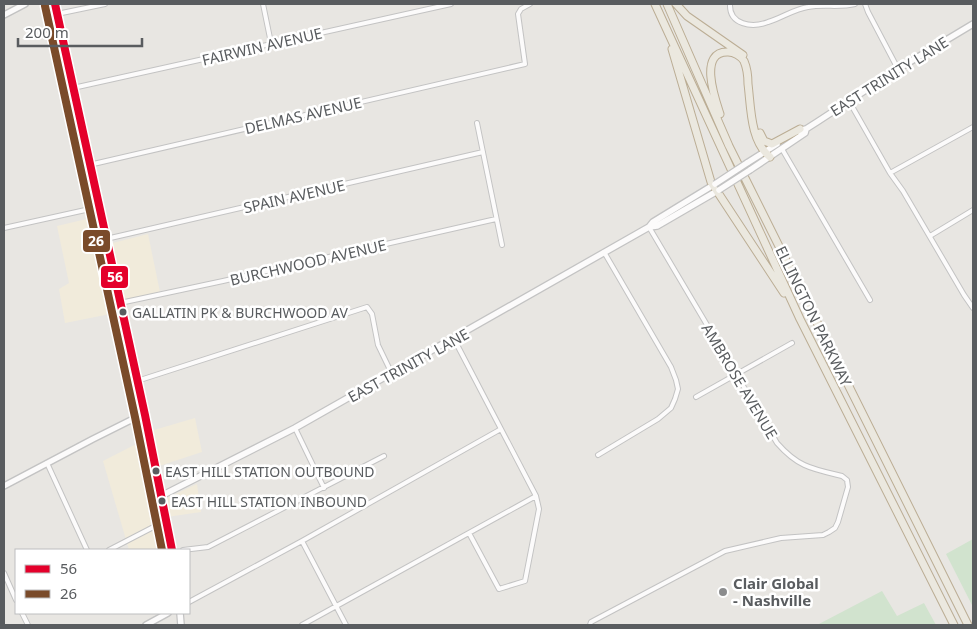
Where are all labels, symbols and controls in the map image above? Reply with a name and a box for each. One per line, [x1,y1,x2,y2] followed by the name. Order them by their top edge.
[18,15,141,47] scale bar
[25,22,69,42] text: 200 m
[200,22,324,70] street label: FAIRWIN AVENUE
[826,32,952,120] street label: EAST TRINITY LANE
[243,92,363,138] street label: DELMAS AVENUE
[241,175,347,217] street label: SPAIN AVENUE
[82,229,111,253] line badge: 26
[88,231,104,250] text: 26
[228,234,388,290] street label: BURCHWOOD AVENUE
[771,243,857,390] street label: ELLINGTON PARKWAY
[100,265,129,289] line badge: 56
[107,267,123,286] text: 56
[132,303,349,322] place label: GALLATIN PK & BURCHWOOD AV
[118,307,128,317] marker: GALLATIN PK & BURCHWOOD AV
[698,319,782,443] street label: AMBROSE AVENUE
[344,323,472,407] street label: EAST TRINITY LANE
[165,462,375,481] place label: EAST HILL STATION OUTBOUND
[151,466,161,476] marker: EAST HILL STATION OUTBOUND
[171,492,367,511] place label: EAST HILL STATION INBOUND
[157,496,167,506] marker: EAST HILL STATION INBOUND
[15,549,190,614] legend
[60,558,77,578] text: 56
[733,573,819,610] place label: Clair Global - Nashville
[60,583,77,603] text: 26
[717,586,729,598] marker: Clair Global - Nashville

